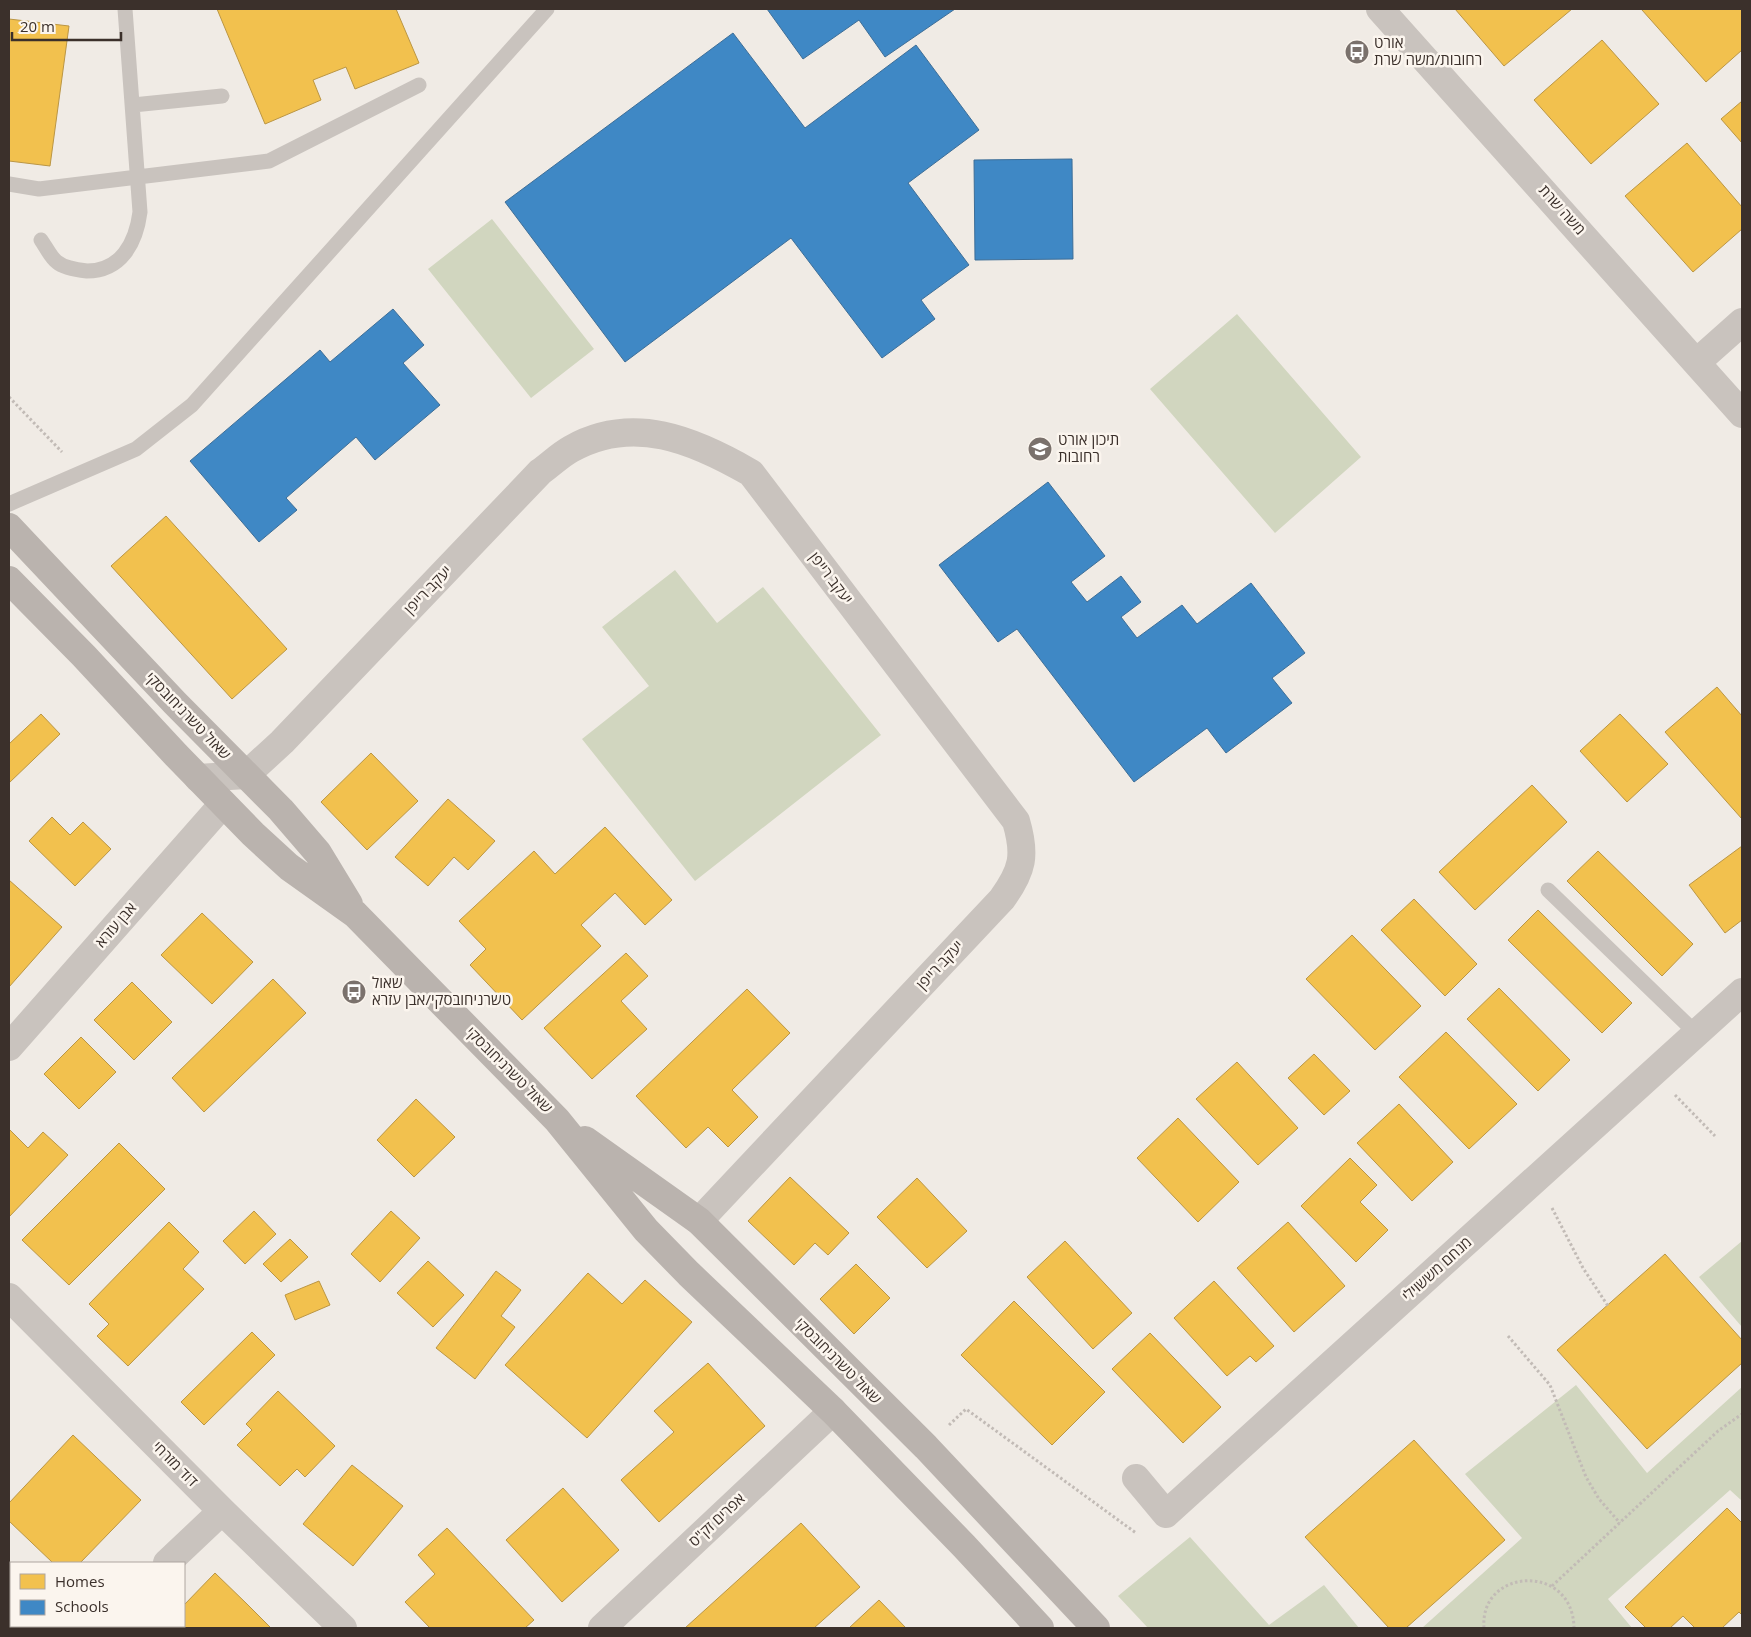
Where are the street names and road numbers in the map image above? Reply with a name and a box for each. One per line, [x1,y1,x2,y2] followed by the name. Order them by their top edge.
[1535,180,1591,239] street label: משה שרת
[806,547,858,608] street label: יעקב רייפן
[399,561,455,618] street label: יעקב רייפן
[142,667,236,764] street label: שאול טשרניחובסקי
[90,898,140,951] street label: אבן עזרא
[911,935,967,993] street label: יעקב רייפן
[462,1022,558,1117] street label: שאול טשרניחובסקי
[1397,1232,1475,1305] street label: מנחם מששוילי
[791,1313,887,1408] street label: שאול טשרניחובסקי
[149,1436,203,1491] street label: דוד מזרחי
[684,1488,749,1550] street label: אפרים זק"ס

